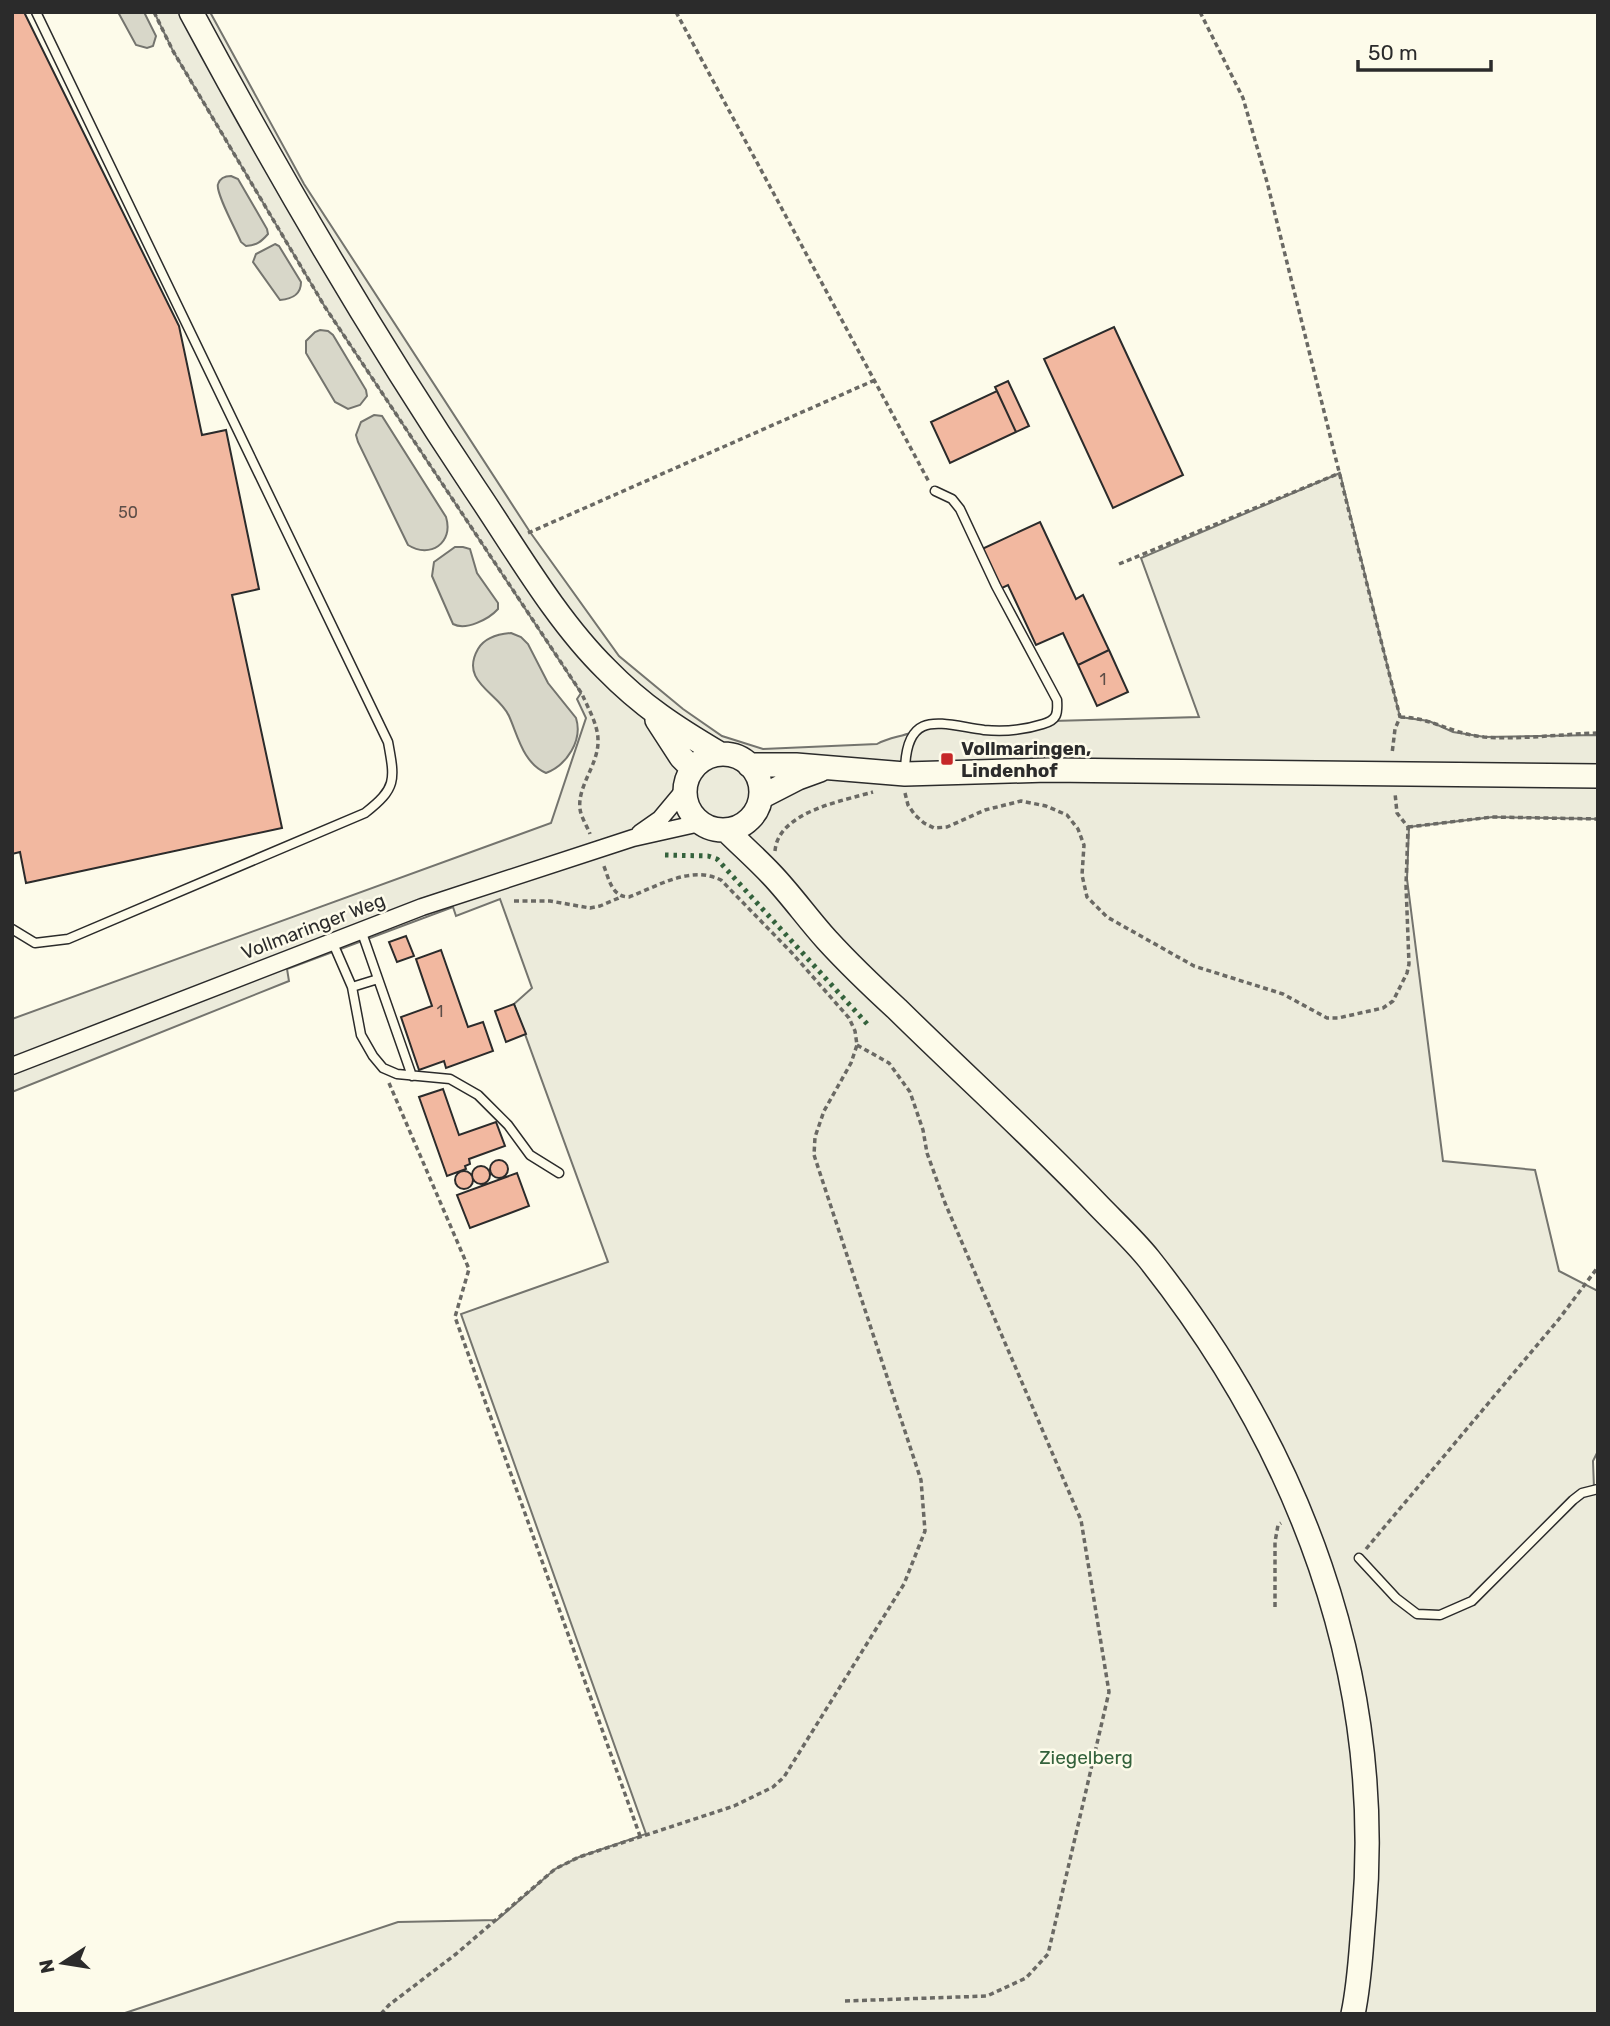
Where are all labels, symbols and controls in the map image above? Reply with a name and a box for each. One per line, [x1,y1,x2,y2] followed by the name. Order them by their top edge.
[1358,28,1491,72] scale bar
[1368,40,1418,65] text: 50 m
[118,503,138,522] house number: 50
[1100,670,1106,689] house number: 1
[961,737,1091,782] place label: Vollmaringen, Lindenhof
[939,751,955,767] marker: Vollmaringen, Lindenhof
[238,888,388,964] street label: Vollmaringer Weg
[437,1002,443,1021] house number: 1
[1039,1746,1133,1769] park label: Ziegelberg
[28,1928,98,1998] north arrow
[34,1957,60,1976] text: N

